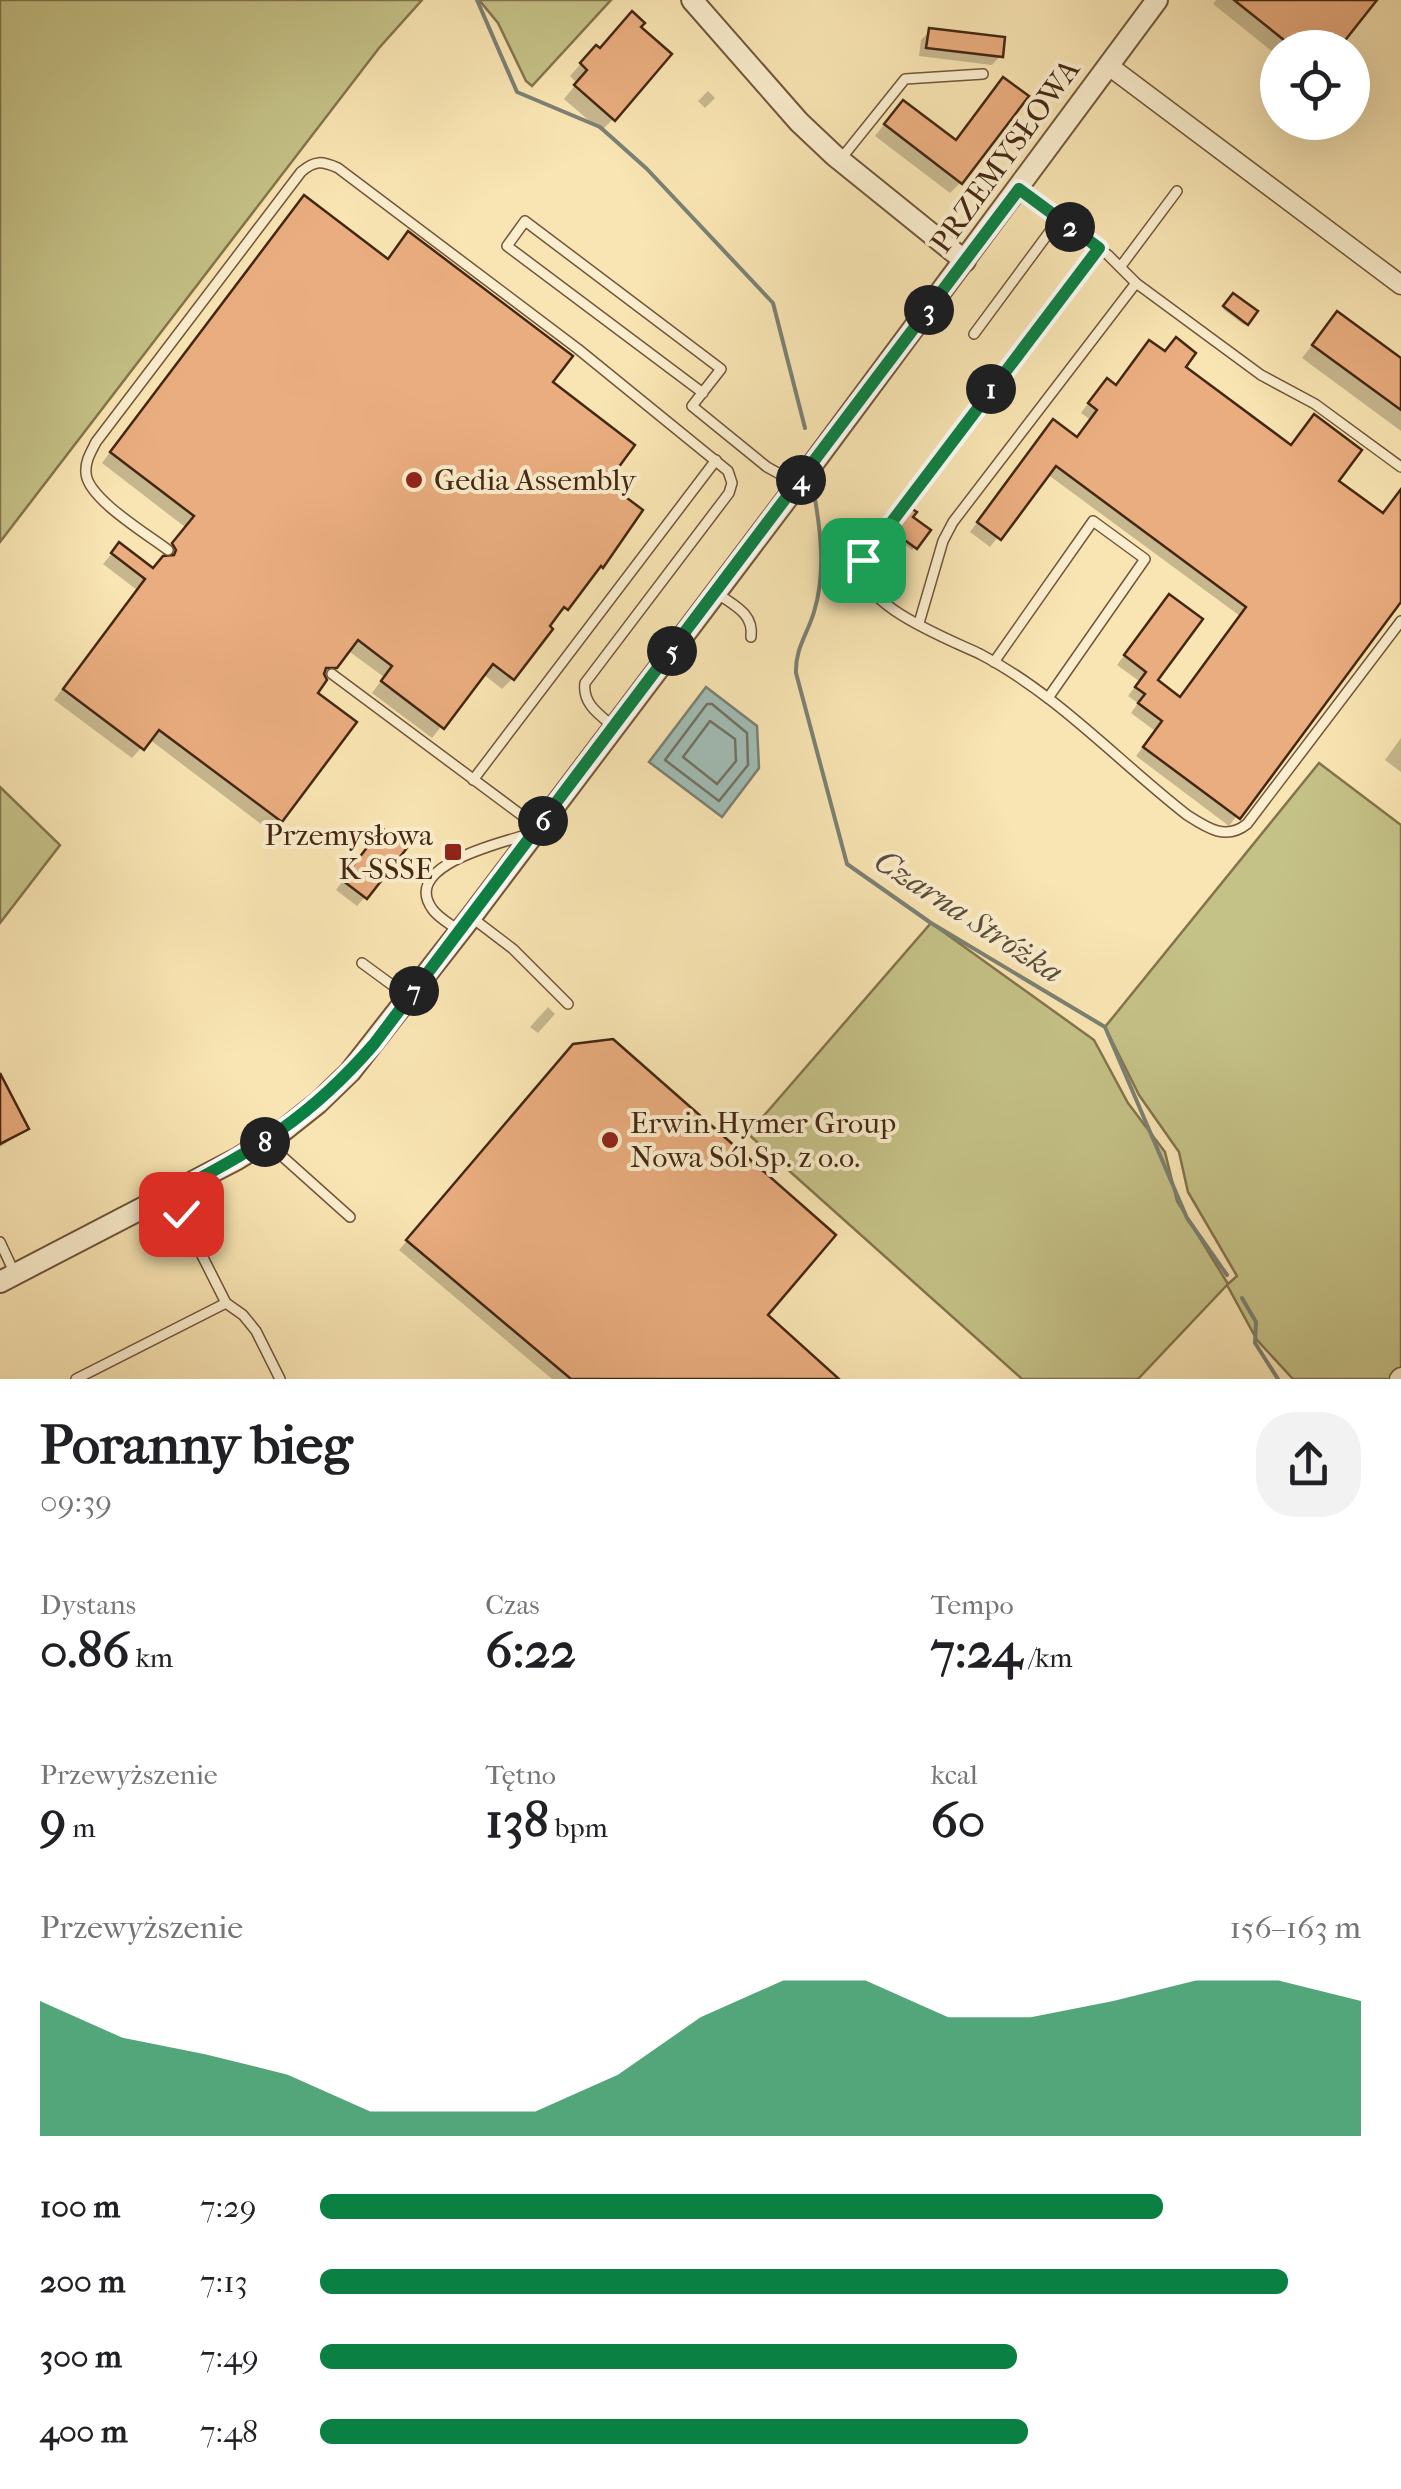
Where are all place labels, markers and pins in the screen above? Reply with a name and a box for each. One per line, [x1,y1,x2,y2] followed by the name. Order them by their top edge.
[1045,202,1095,252] pin: 2
[904,285,954,335] pin: 3
[966,364,1016,414] pin: 1
[776,455,826,505] pin: 4
[434,463,637,498] place label: Gedia Assembly
[403,469,425,491] marker: Gedia Assembly
[821,518,906,603] pin
[647,626,697,676] pin: 5
[518,796,568,846] pin: 6
[265,818,434,887] place label: Przemysłowa K-SSSE
[442,841,464,863] marker: Przemysłowa K-SSSE
[389,966,439,1016] pin: 7
[630,1106,896,1175] place label: Erwin Hymer Group Nowa Sól Sp. z o.o.
[240,1117,290,1167] pin: 8
[599,1129,621,1151] marker: Erwin Hymer Group Nowa Sól Sp. z o.o.
[139,1172,224,1257] pin

